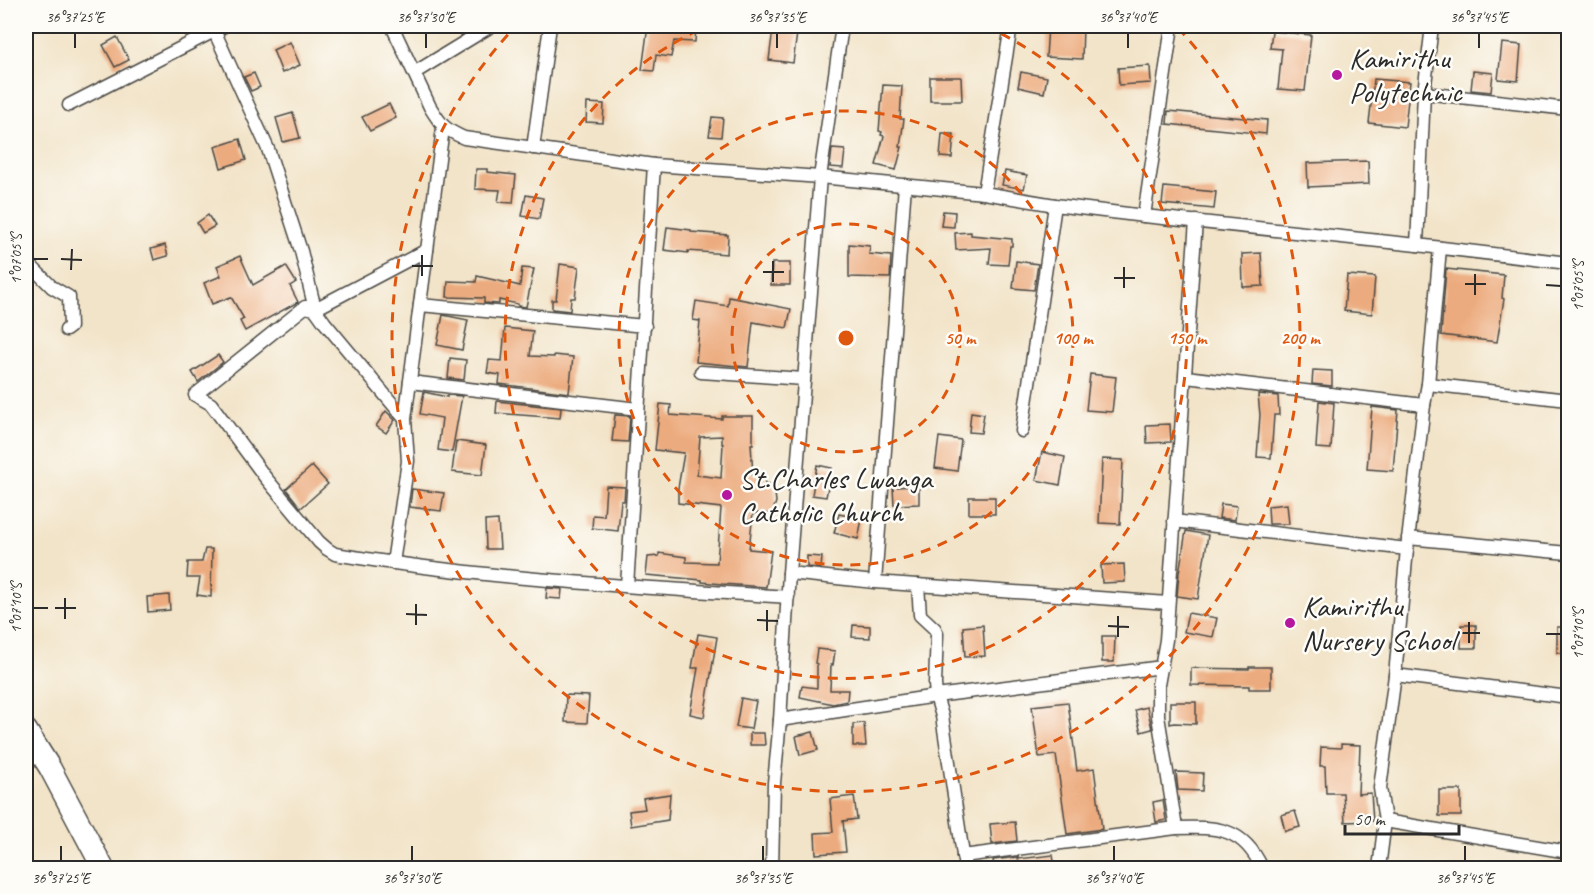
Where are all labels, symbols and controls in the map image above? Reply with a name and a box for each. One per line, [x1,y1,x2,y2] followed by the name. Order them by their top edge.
[46,8,106,27] text: 36°37'25"E
[397,8,457,27] text: 36°37'30"E
[748,8,808,27] text: 36°37'35"E
[1099,8,1159,27] text: 36°37'40"E
[1450,8,1510,27] text: 36°37'45"E
[1349,39,1463,111] place label: Kamirithu Polytechnic
[1330,68,1344,82] marker: Kamirithu Polytechnic
[7,231,26,284] text: 1°07'05"S
[1569,258,1588,311] text: 1°07'05"S
[945,327,977,349] text: 50 m
[1054,327,1094,349] text: 100 m
[1168,327,1208,349] text: 150 m
[1281,327,1321,349] text: 200 m
[836,328,856,348] centre of rings
[739,459,934,531] place label: St.Charles Lwanga Catholic Church
[720,488,734,502] marker: St.Charles Lwanga Catholic Church
[7,580,26,633] text: 1°07'10"S
[1302,587,1460,659] place label: Kamirithu Nursery School
[1569,606,1588,659] text: 1°07'10"S
[1283,616,1297,630] marker: Kamirithu Nursery School
[1345,798,1459,836] scale bar
[1354,808,1387,830] text: 50 m
[32,869,92,888] text: 36°37'25"E
[383,869,443,888] text: 36°37'30"E
[734,869,794,888] text: 36°37'35"E
[1085,869,1145,888] text: 36°37'40"E
[1436,869,1496,888] text: 36°37'45"E

